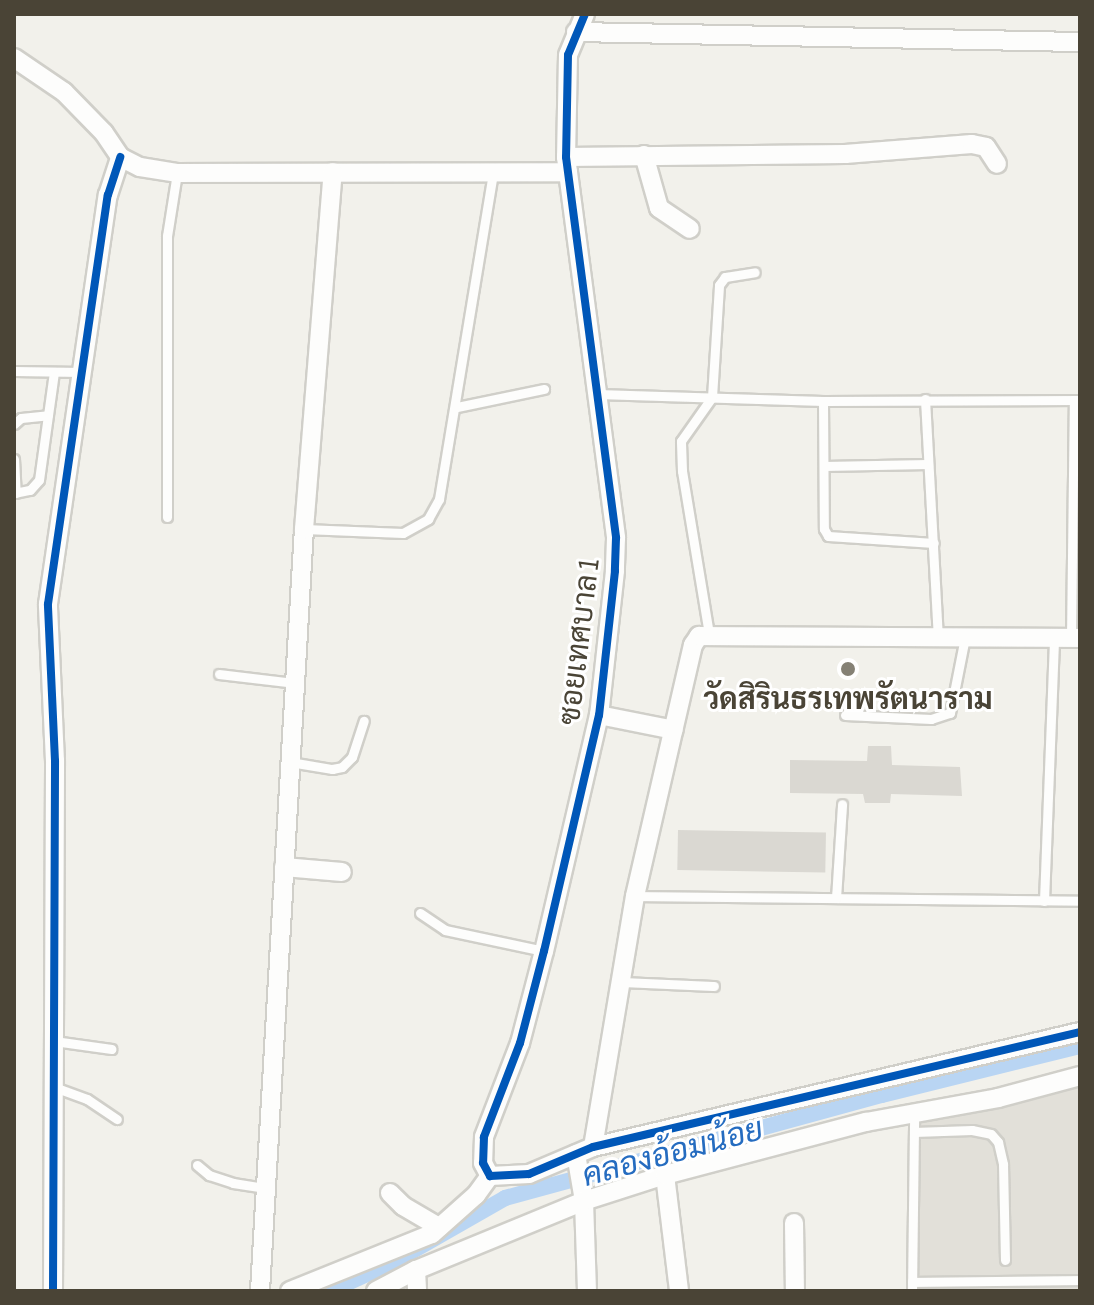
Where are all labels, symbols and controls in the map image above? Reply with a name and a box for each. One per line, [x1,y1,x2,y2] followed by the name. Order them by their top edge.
[552,557,608,727] street label: ซอยเทศบาล 1
[839,660,857,678] marker: วัดสิรินธรเทพรัตนาราม
[703,682,993,718] place label: วัดสิรินธรเทพรัตนาราม
[578,1111,768,1197] water label: คลองอ้อมน้อย

